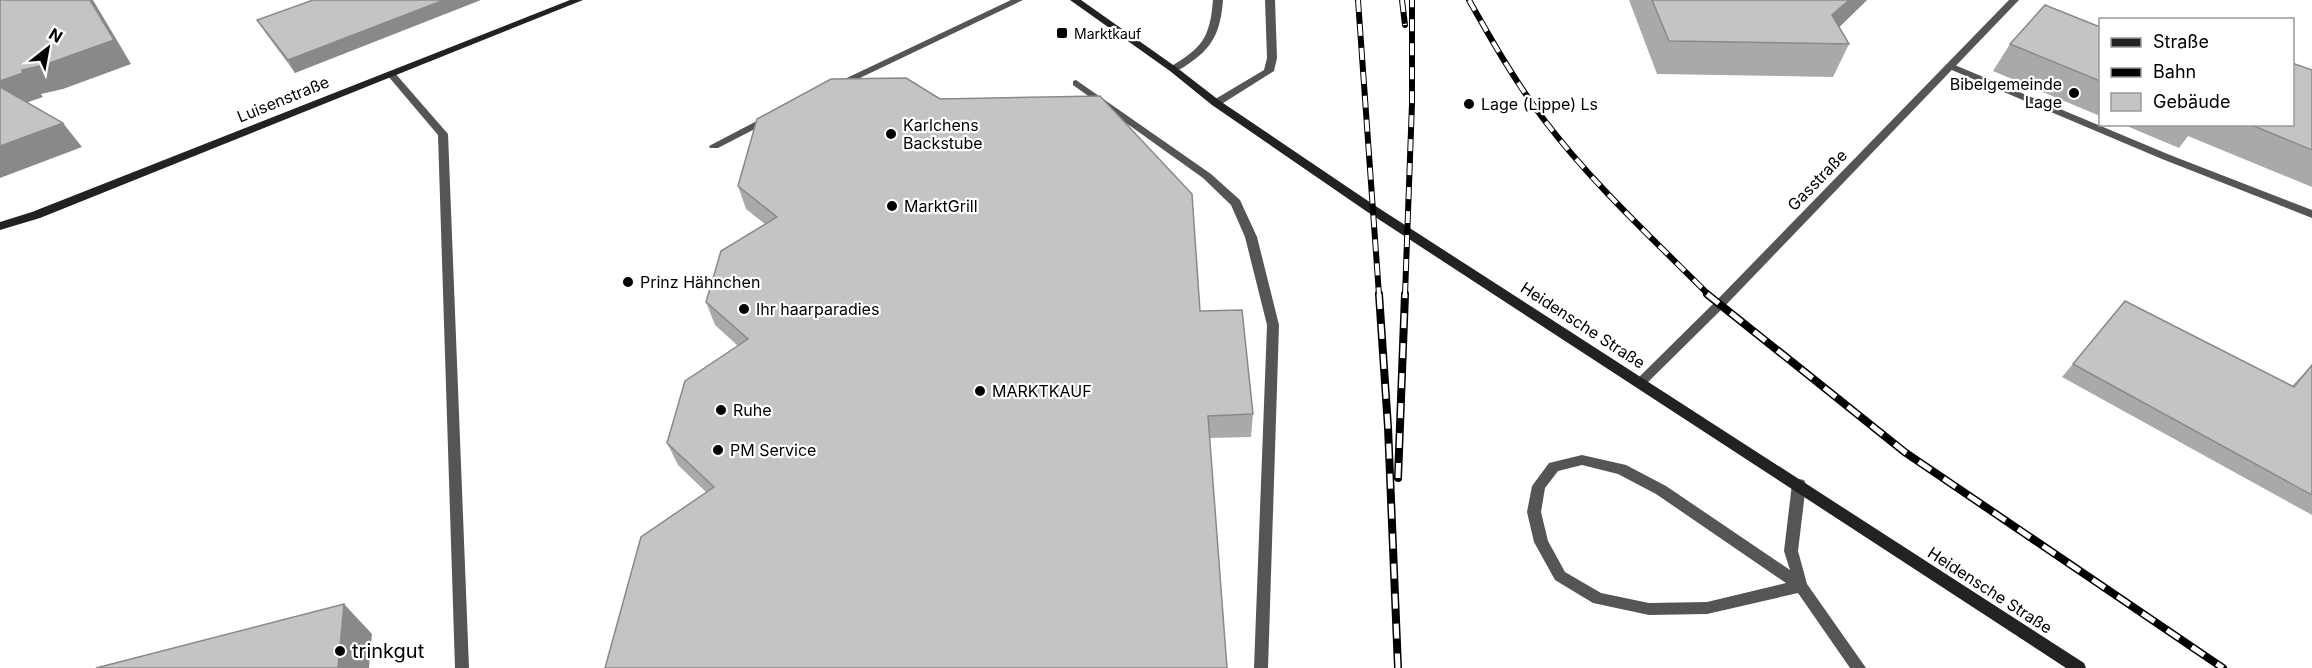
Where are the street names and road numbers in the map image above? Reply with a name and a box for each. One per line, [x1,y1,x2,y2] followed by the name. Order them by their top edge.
[234,71,332,127] street label: Luisenstraße
[1783,145,1851,215] street label: Gasstraße
[1517,277,1649,373] street label: Heidensche Straße
[1924,542,2056,638] street label: Heidensche Straße

